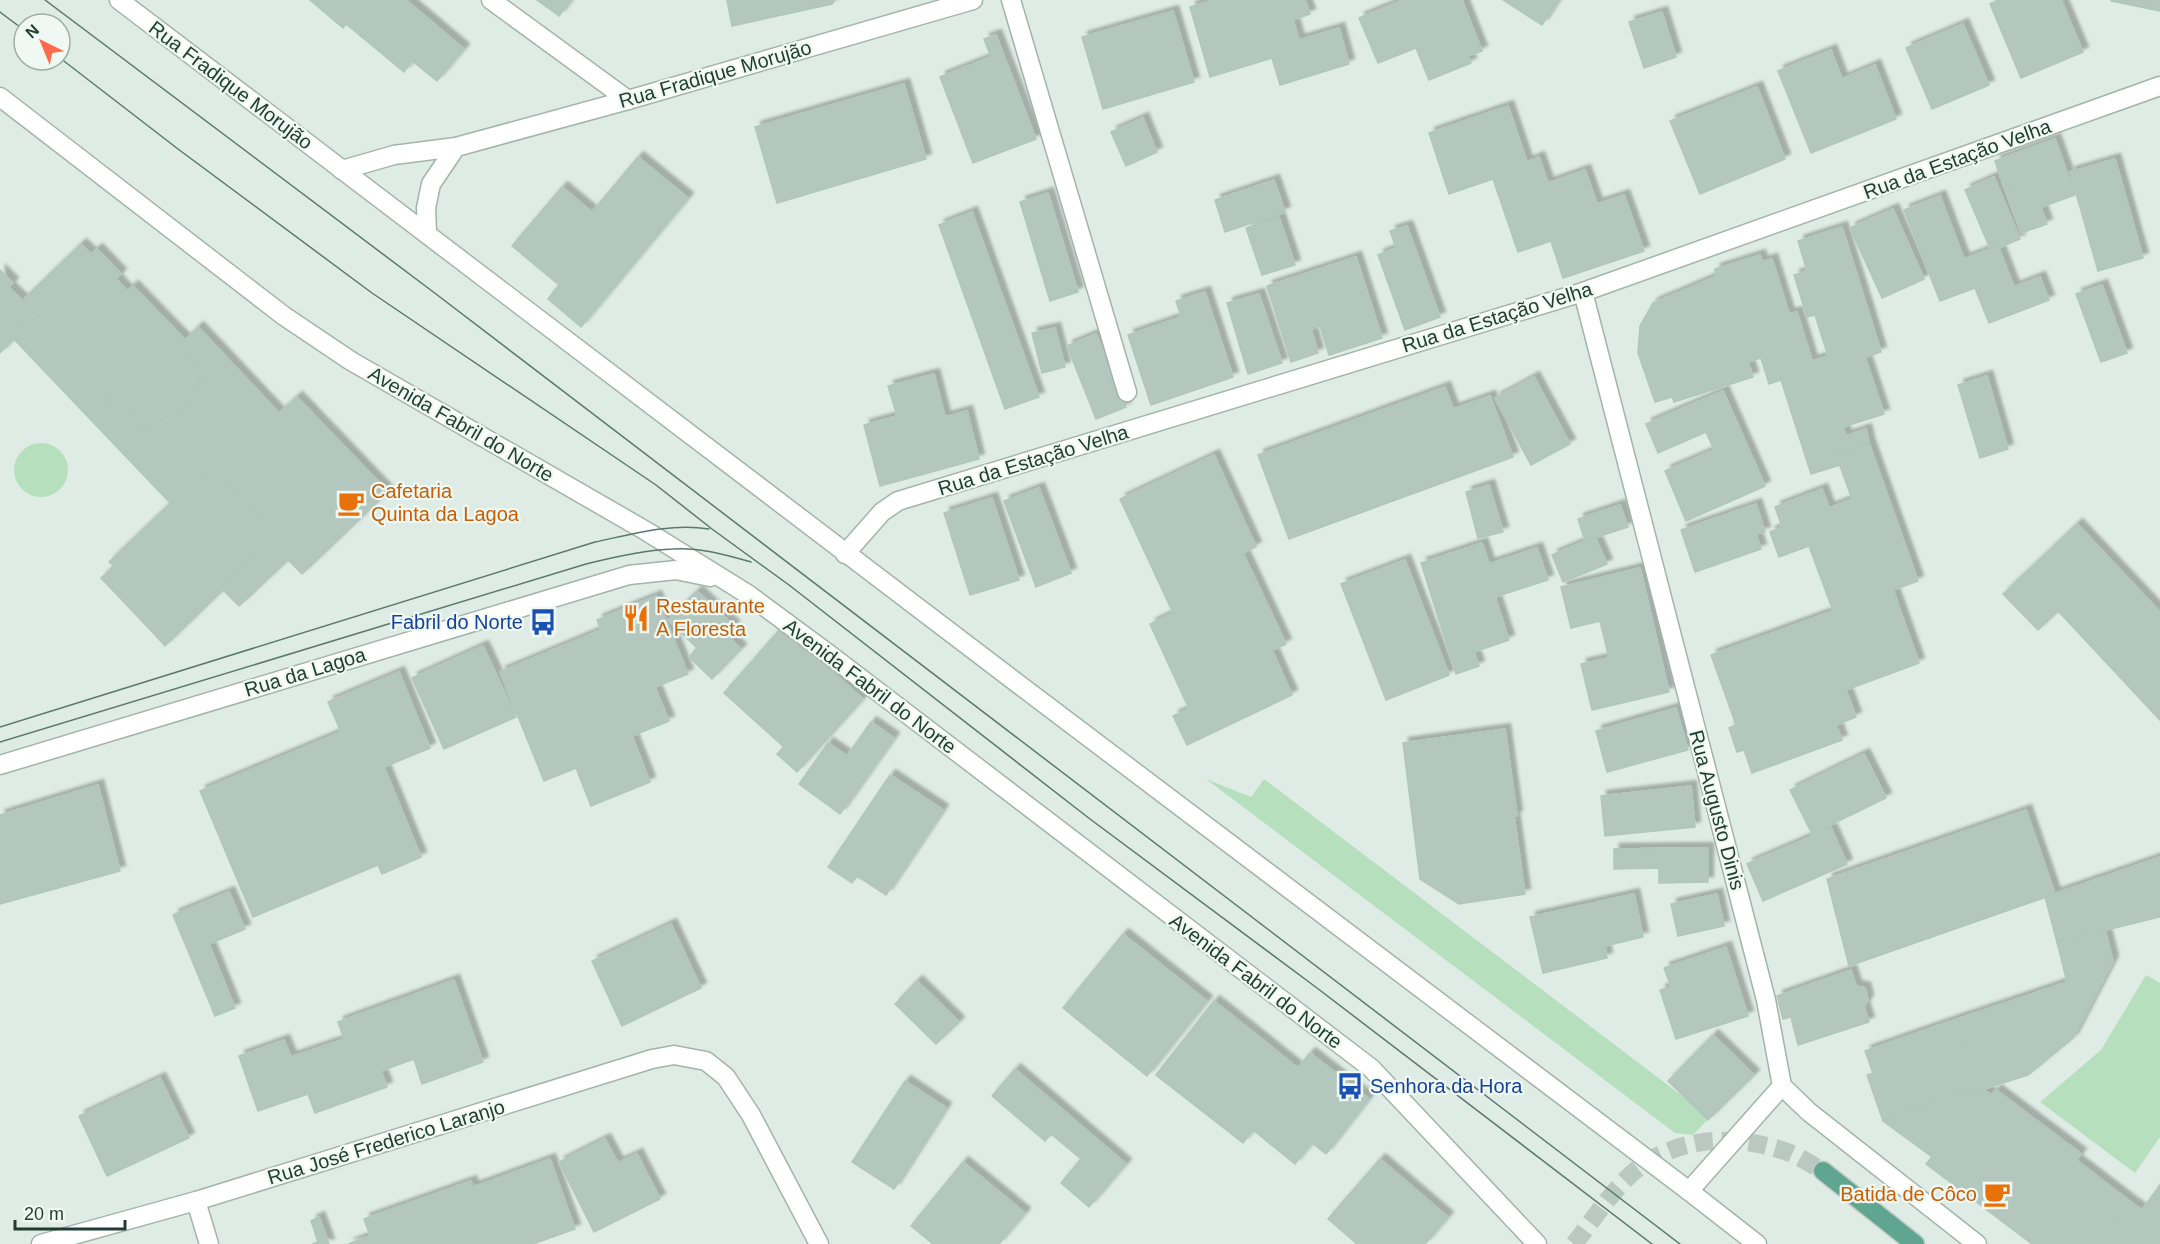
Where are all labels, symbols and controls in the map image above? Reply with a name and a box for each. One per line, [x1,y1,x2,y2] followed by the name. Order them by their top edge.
[12,12,72,72] north arrow
[145,16,317,154] street label: Rua Fradique Morujão
[22,21,42,42] text: N
[616,36,814,112] street label: Rua Fradique Morujão
[1860,115,2055,203] street label: Rua da Estação Velha
[1399,277,1596,356] street label: Rua da Estação Velha
[365,362,557,486] street label: Avenida Fabril do Norte
[935,420,1132,499] street label: Rua da Estação Velha
[371,480,520,525] place label: Cafetaria Quinta da Lagoa
[336,488,366,518] cafe icon: Cafetaria Quinta da Lagoa
[656,595,765,640] place label: Restaurante A Floresta
[621,603,651,633] restaurant icon: Restaurante A Floresta
[528,607,558,637] bus stop icon: Fabril do Norte
[391,611,523,633] place label: Fabril do Norte
[780,614,960,758] street label: Avenida Fabril do Norte
[242,643,369,701] street label: Rua da Lagoa
[1685,728,1749,892] street label: Rua Augusto Dinis
[1166,909,1346,1053] street label: Avenida Fabril do Norte
[1335,1071,1365,1101] bus stop icon: Senhora da Hora
[1370,1075,1523,1097] place label: Senhora da Hora
[265,1095,507,1189] street label: Rua José Frederico Laranjo
[1982,1179,2012,1209] cafe icon: Batida de Côco
[1840,1183,1977,1205] place label: Batida de Côco
[15,1193,124,1231] scale bar
[24,1204,64,1224] text: 20 m

